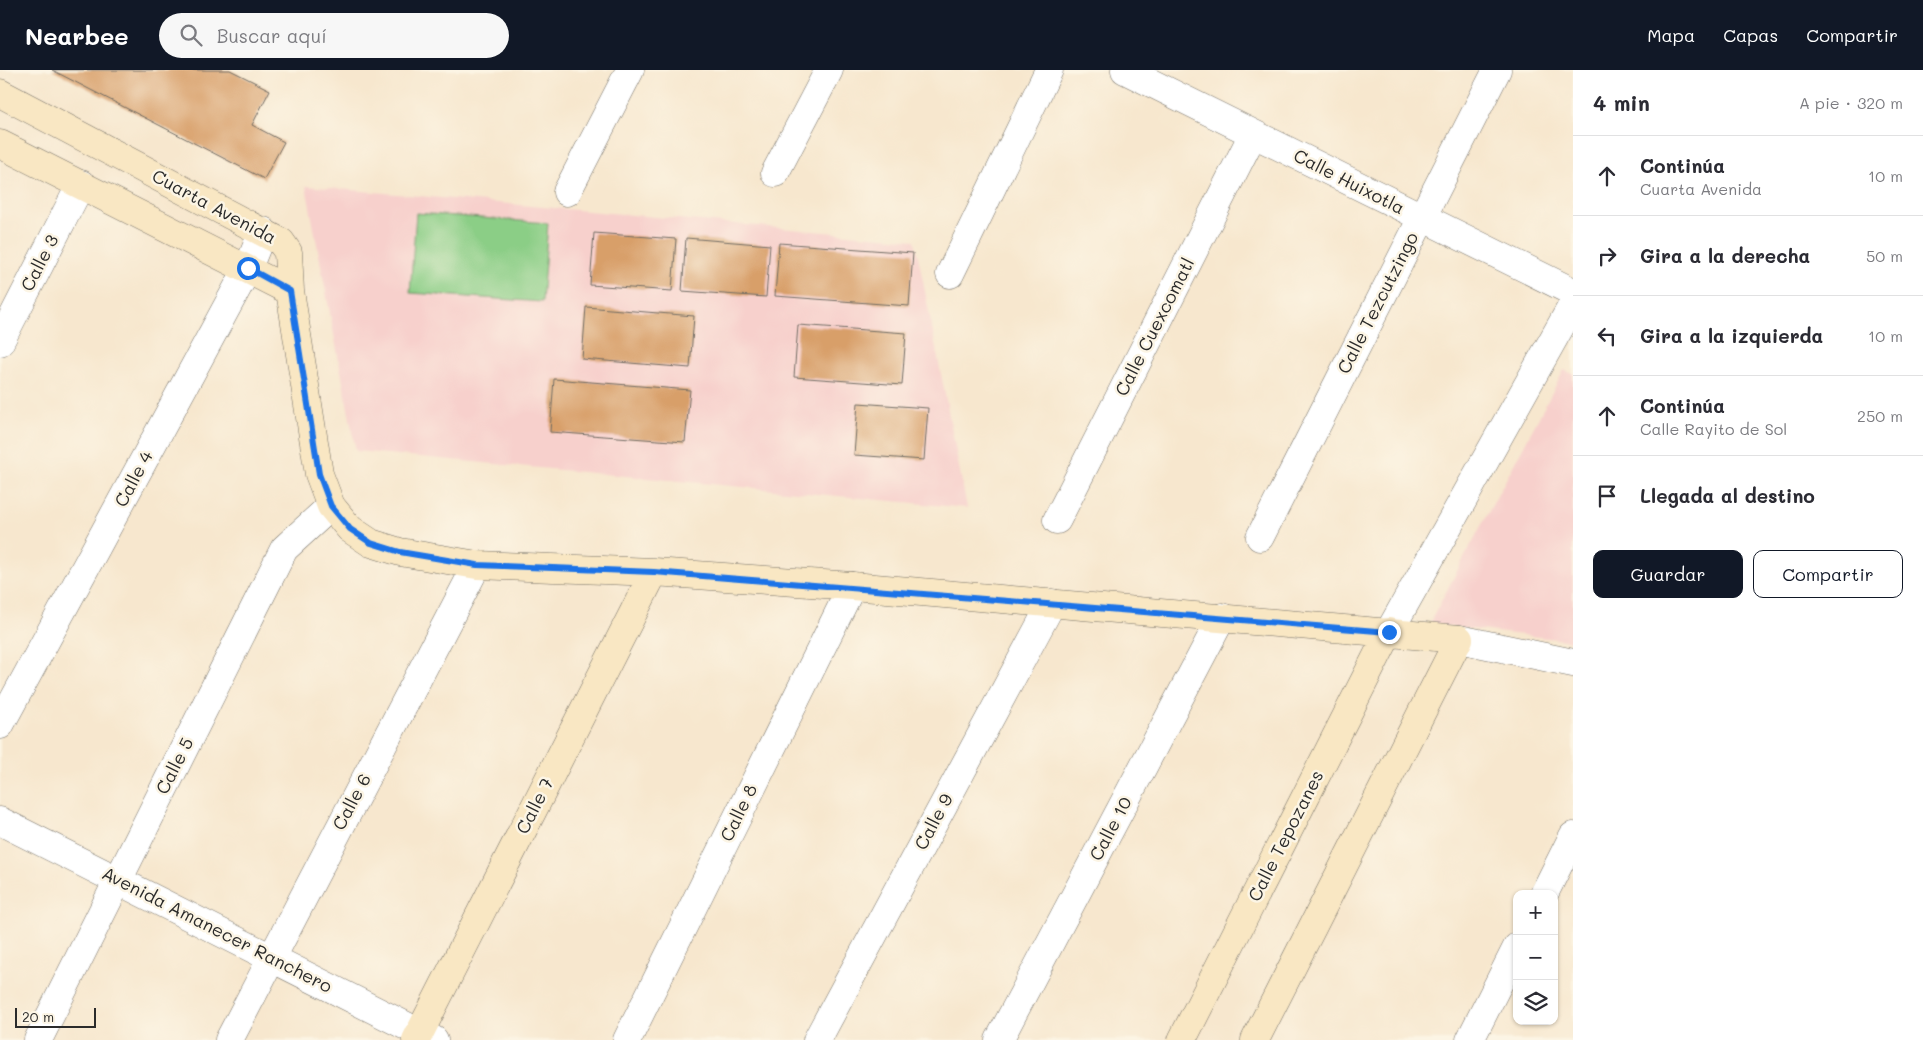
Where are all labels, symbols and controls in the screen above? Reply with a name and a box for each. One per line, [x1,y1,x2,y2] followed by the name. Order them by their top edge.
[159,13,509,58] search box
[25,20,129,51] text: Nearbee
[177,21,205,49] icon: search
[217,23,327,48] text: Buscar aquí
[1647,23,1695,47] text: Mapa
[1723,23,1778,47] text: Capas
[1806,23,1898,47] text: Compartir
[1593,89,1650,116] text: 4 min
[1799,92,1903,113] text: A pie · 320 m
[1290,143,1409,219] street label: Calle Huixotla
[1640,153,1725,178] text: Continúa
[1593,162,1621,190] icon: ahead
[148,163,281,249] street label: Cuarta Avenida
[1868,165,1903,186] text: 10 m
[1640,178,1762,199] text: Cuarta Avenida
[1331,227,1423,378] street label: Calle Tezcutzingo
[15,230,64,295] street label: Calle 3
[1593,242,1621,270] icon: right
[1640,243,1810,268] text: Gira a la derecha
[1866,245,1903,266] text: 50 m
[1109,253,1199,400] street label: Calle Cuexcomatl
[237,257,260,280] route start
[1593,322,1621,350] icon: left
[1640,323,1823,348] text: Gira a la izquierda
[1868,325,1903,346] text: 10 m
[1640,393,1725,418] text: Continúa
[1593,402,1621,430] icon: ahead
[1857,405,1903,426] text: 250 m
[1640,418,1787,439] text: Calle Rayito de Sol
[108,446,158,511] street label: Calle 4
[1593,482,1621,510] icon: arrive
[1640,483,1815,508] text: Llegada al destino
[1593,550,1743,598] button: Guardar
[1753,550,1903,598] button: Compartir
[1378,621,1401,644] route end
[150,733,199,798] street label: Calle 5
[1242,766,1328,905] street label: Calle Tepozanes
[326,769,376,834] street label: Calle 6
[510,773,558,838] street label: Calle 7
[714,780,762,845] street label: Calle 8
[908,789,958,854] street label: Calle 9
[1083,792,1137,865] street label: Calle 10
[98,860,337,998] street label: Avenida Amanecer Ranchero
[1513,890,1558,1025] map controls
[1513,890,1558,935] button: +
[1513,935,1558,980] button: −
[1513,980,1558,1025] button: layers
[15,1005,96,1028] scale bar
[22,1007,54,1026] text: 20 m

